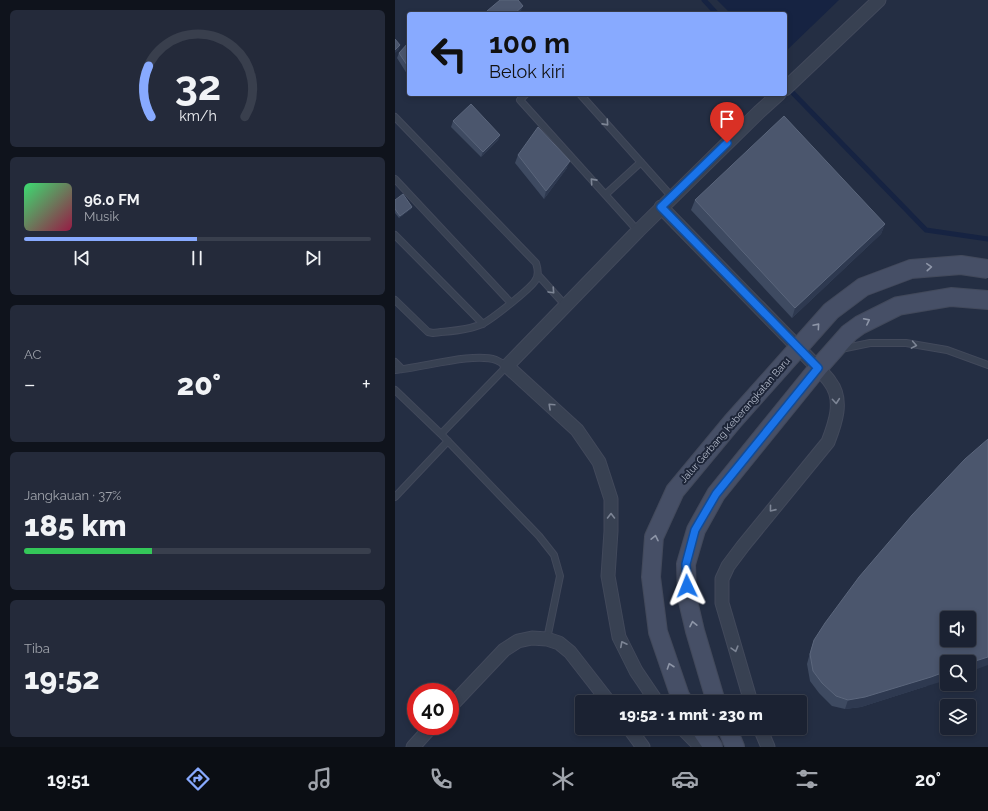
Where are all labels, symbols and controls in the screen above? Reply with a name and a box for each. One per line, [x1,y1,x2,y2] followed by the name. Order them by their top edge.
[489,27,570,60] text: 100 m
[423,28,475,80] icon: left
[174,61,221,110] text: 32
[489,61,565,82] text: Belok kiri
[710,102,744,143] pin
[179,107,216,123] text: km/h
[716,108,738,130] icon: arrive
[601,118,609,126] one-way arrow
[591,178,598,186] one-way arrow
[84,191,140,209] text: 96.0 FM
[84,209,119,224] text: Musik
[71,247,93,269] icon: previous
[186,247,208,269] icon: pause
[302,247,324,269] icon: next
[926,263,932,272] one-way arrow
[547,286,554,293] one-way arrow
[863,318,870,326] one-way arrow
[813,323,820,331] one-way arrow
[911,340,917,348] one-way arrow
[24,347,41,362] text: AC
[678,355,792,485] street label: Jalur Gerbang Keberangkatan Baru
[177,367,221,402] text: 20°
[24,371,36,397] text: −
[362,371,371,397] text: +
[832,398,841,404] one-way arrow
[549,404,556,411] one-way arrow
[24,488,121,503] text: Jangkauan · 37%
[770,505,777,512] one-way arrow
[24,508,127,543] text: 185 km
[607,513,615,519] one-way arrow
[650,535,658,542] one-way arrow
[666,565,708,607] position arrow
[940,611,976,735] map controls
[940,611,976,647] button: sound
[690,621,698,627] one-way arrow
[24,641,50,656] text: Tiba
[620,641,627,649] one-way arrow
[730,645,739,652] one-way arrow
[940,655,976,691] button: search
[24,661,100,696] text: 19:52
[666,662,674,669] one-way arrow
[407,683,459,735] speed limit sign: 40
[940,699,976,735] button: layers
[619,706,763,724] text: 19:52 · 1 mnt · 230 m
[184,765,212,793] icon: directions
[306,765,334,793] icon: music
[427,765,455,793] icon: phone
[549,765,577,793] icon: climate
[671,765,699,793] icon: car
[793,765,821,793] icon: filters
[47,769,90,790] text: 19:51
[915,769,941,790] text: 20°

